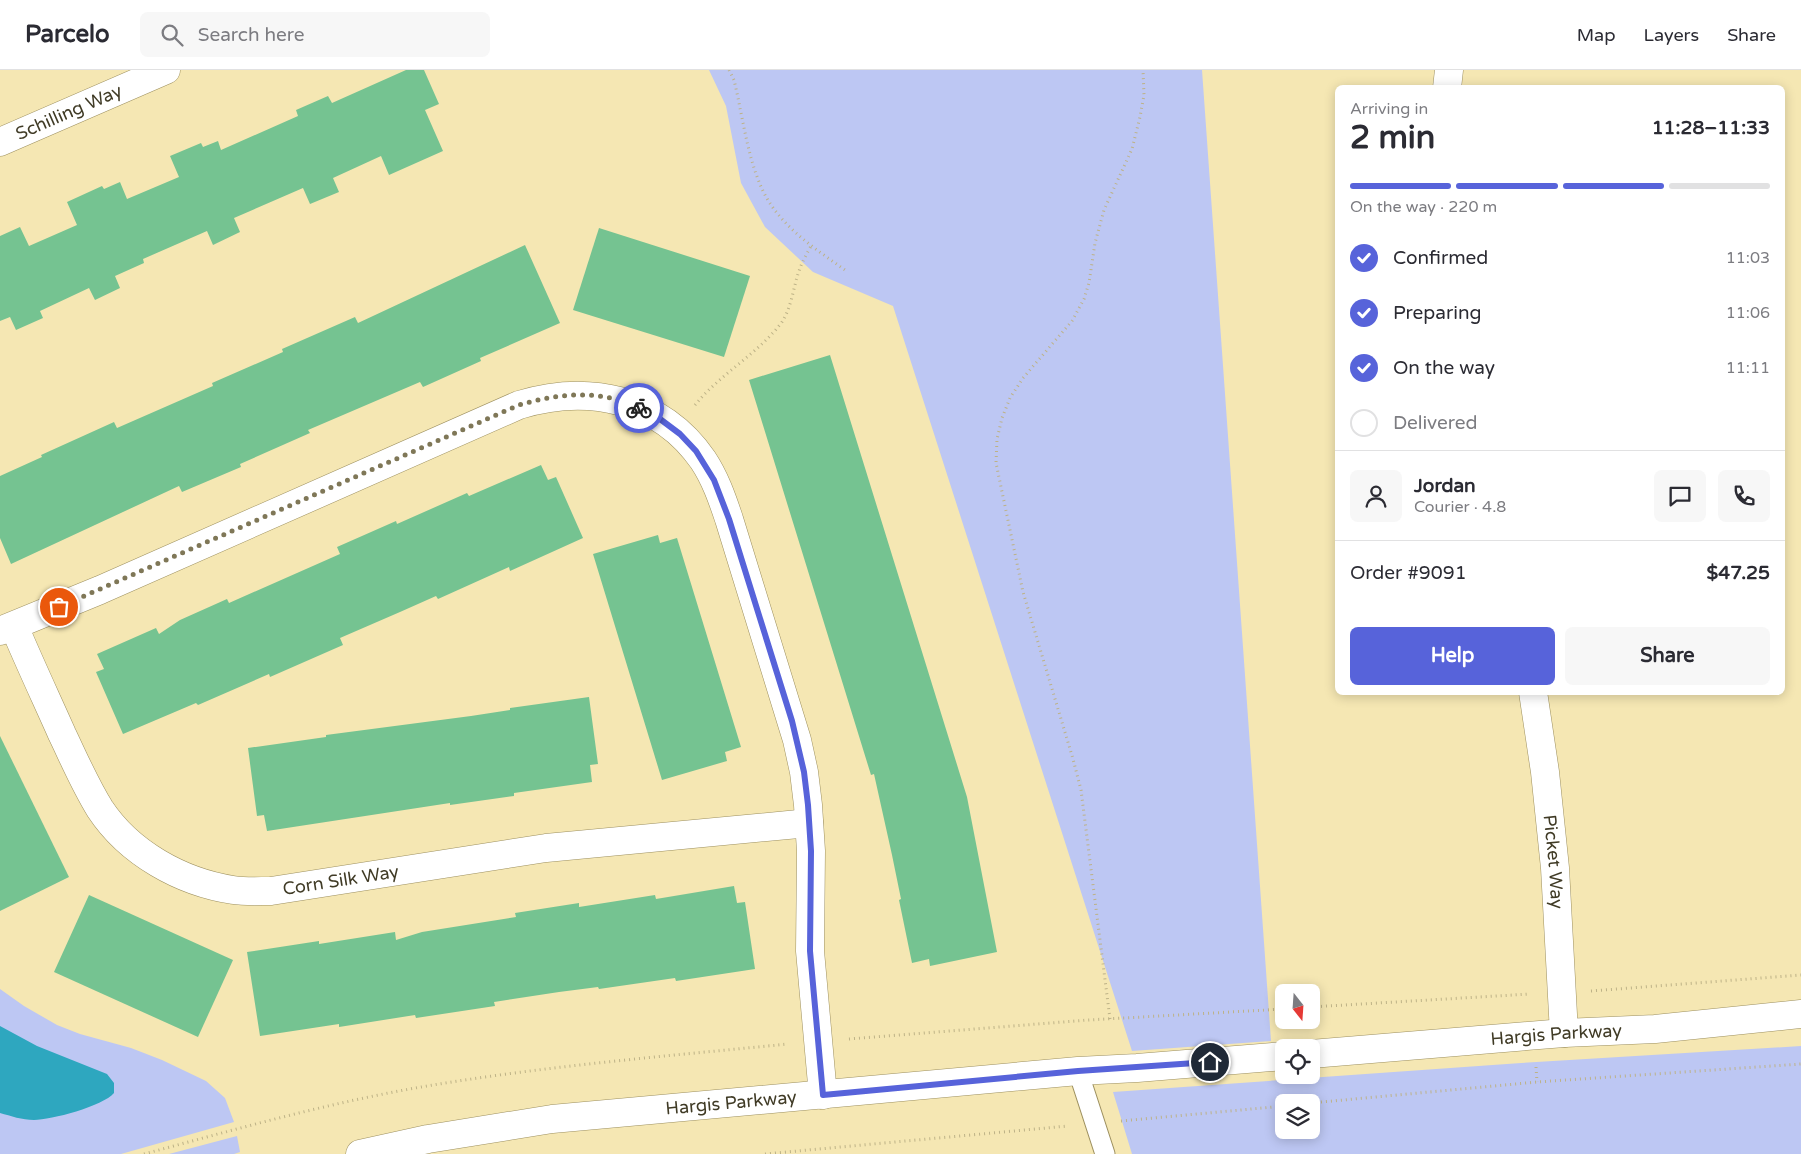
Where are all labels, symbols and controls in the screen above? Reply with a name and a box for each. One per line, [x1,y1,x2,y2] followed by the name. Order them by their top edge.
[140,12,490,57] search box
[25,20,110,49] text: Parcelo
[158,21,186,49] icon: search
[198,24,305,46] text: Search here
[1577,24,1616,46] text: Map
[1644,24,1699,46] text: Layers
[1727,24,1776,46] text: Share
[12,79,126,145] street label: Schilling Way
[1350,99,1428,119] text: Arriving in
[1652,117,1770,139] text: 11:28–11:33
[1350,119,1435,157] text: 2 min
[1350,197,1497,217] text: On the way · 220 m
[1350,244,1378,272] icon: check
[1393,247,1488,269] text: Confirmed
[1726,248,1770,268] text: 11:03
[1350,299,1378,327] icon: check
[1393,302,1482,324] text: Preparing
[1726,303,1770,323] text: 11:06
[1350,354,1378,382] icon: check
[1393,357,1495,379] text: On the way
[1726,358,1770,378] text: 11:11
[614,383,664,433] courier
[625,394,653,422] icon: bike
[1393,412,1478,434] text: Delivered
[1350,470,1402,522] button: person
[1654,470,1706,522] button: chat
[1718,470,1770,522] button: phone
[1414,475,1476,497] text: Jordan
[1414,497,1506,517] text: Courier · 4.8
[1350,562,1467,584] text: Order #9091
[1707,562,1770,584] text: $47.25
[38,586,80,628] pin
[45,593,73,621] icon: bag
[1350,627,1555,685] button: Help
[1565,627,1770,685] button: Share
[1538,813,1568,910] street label: Picket Way
[281,860,401,900] street label: Corn Silk Way
[1275,984,1320,1029] north arrow
[1275,984,1320,1139] map controls
[1490,1019,1623,1050] street label: Hargis Parkway
[1275,1039,1320,1084] button: locate
[1189,1041,1231,1083] pin
[1196,1048,1224,1076] icon: home
[664,1086,798,1120] street label: Hargis Parkway
[1275,1094,1320,1139] button: layers

